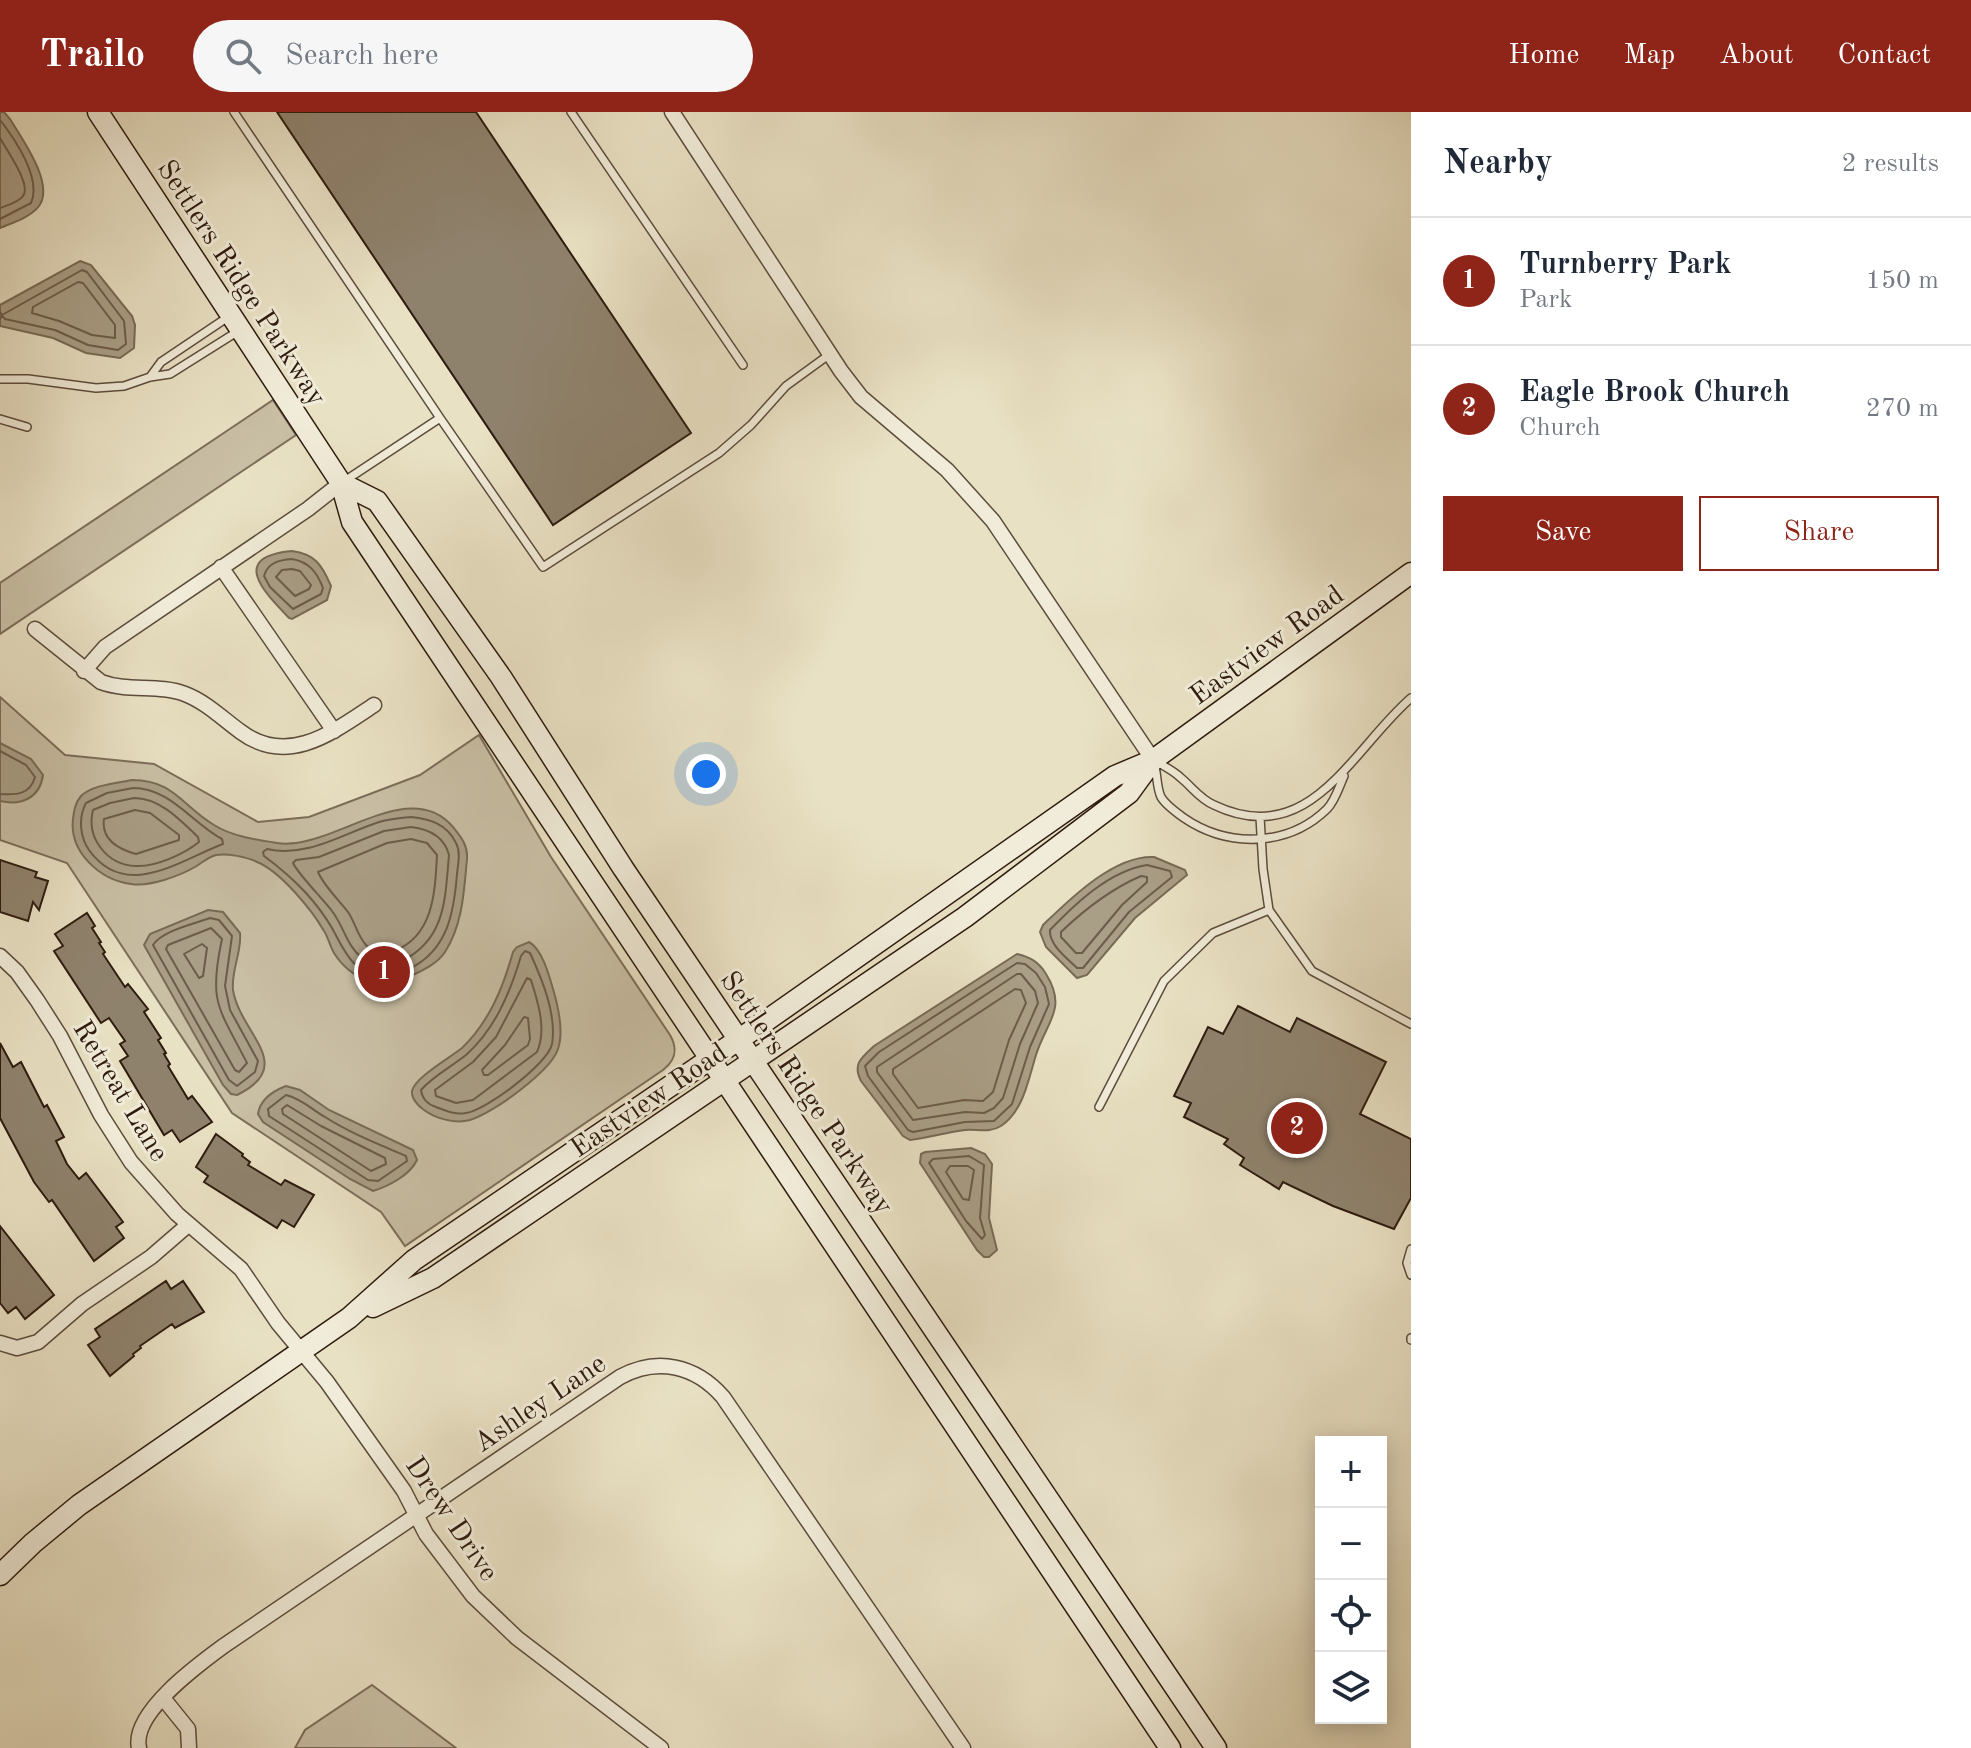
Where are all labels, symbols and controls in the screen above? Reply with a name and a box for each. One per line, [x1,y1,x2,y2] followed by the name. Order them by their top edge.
[193,20,753,92] search box
[221,34,265,78] icon: search
[40,37,145,75] text: Trailo
[285,41,439,71] text: Search here
[1508,42,1579,70] text: Home
[1623,42,1675,70] text: Map
[1719,42,1794,70] text: About
[1838,42,1931,70] text: Contact
[1443,147,1553,181] text: Nearby
[1841,151,1939,177] text: 2 results
[151,156,330,412] street label: Settlers Ridge Parkway
[1519,250,1732,280] text: Turnberry Park
[1461,268,1477,294] text: 1
[1866,268,1939,294] text: 150 m
[1519,287,1573,313] text: Park
[1519,378,1790,408] text: Eagle Brook Church
[1461,396,1477,422] text: 2
[1866,396,1939,422] text: 270 m
[1519,415,1601,441] text: Church
[1443,496,1683,571] button: Save
[1699,496,1939,571] button: Share
[1186,582,1350,711] street label: Eastview Road
[686,754,726,794] your location
[358,942,410,1002] pin: 1
[714,967,897,1220] street label: Settlers Ridge Parkway
[66,1016,172,1167] street label: Retreat Lane
[566,1039,733,1164] street label: Eastview Road
[1271,1098,1323,1158] pin: 2
[470,1350,612,1459] street label: Ashley Lane
[1315,1436,1387,1724] map controls
[1315,1436,1387,1508] button: +
[399,1453,502,1587] street label: Drew Drive
[1315,1508,1387,1580] button: −
[1315,1580,1387,1652] button: locate
[1315,1652,1387,1724] button: layers

